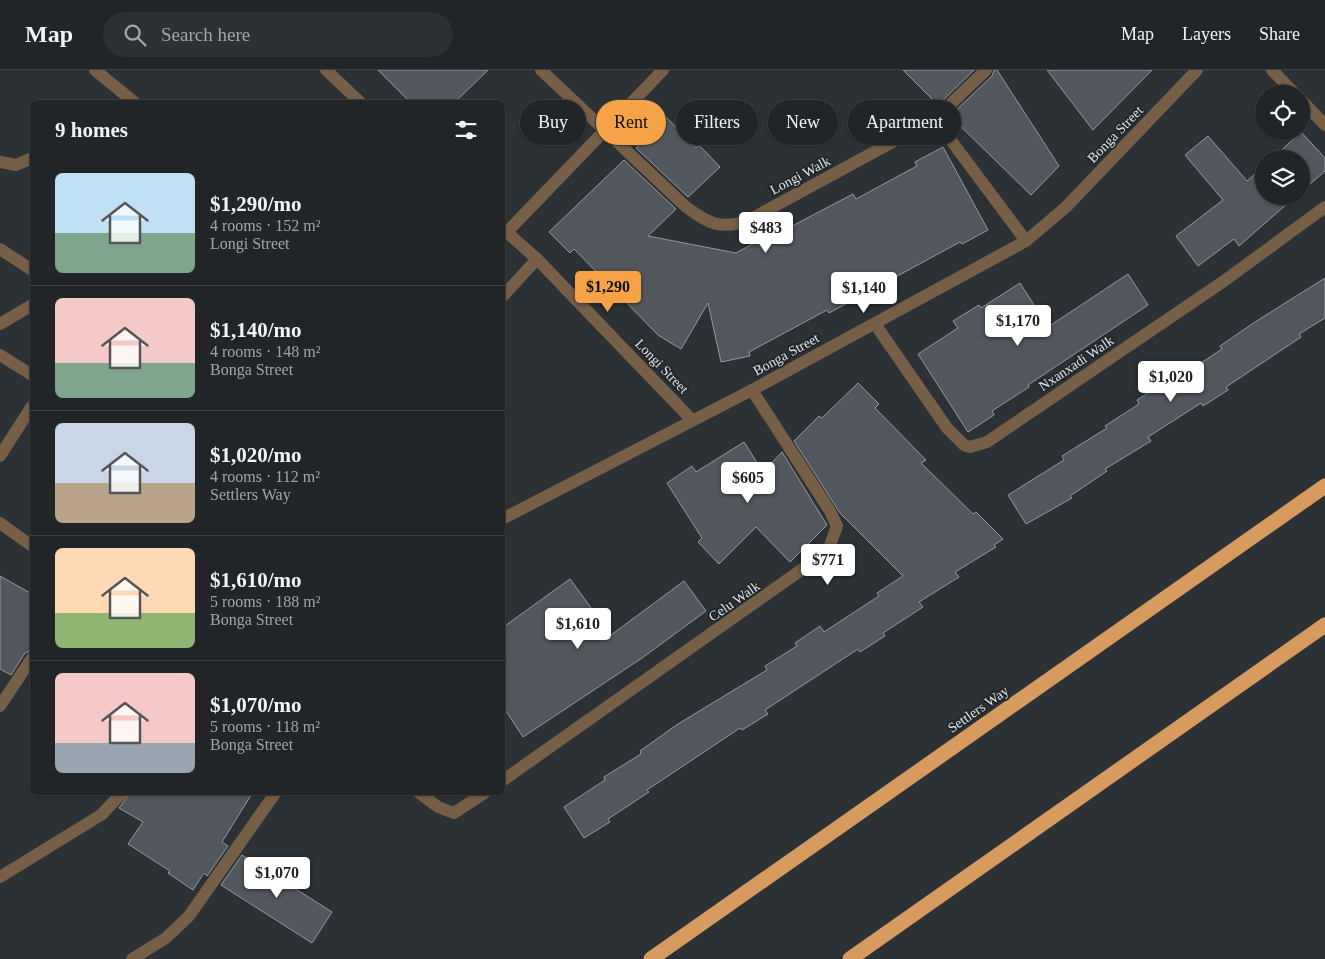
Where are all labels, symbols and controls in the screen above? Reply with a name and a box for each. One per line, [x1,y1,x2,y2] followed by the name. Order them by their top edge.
[103,12,453,57] search box
[25,21,73,47] text: Map
[121,21,149,49] icon: search
[161,24,250,45] text: Search here
[1121,24,1154,44] text: Map
[1182,24,1231,44] text: Layers
[1259,24,1300,44] text: Share
[1255,85,1310,205] map controls
[1255,85,1310,140] button: locate
[520,100,586,145] chip: Buy
[596,100,666,145] chip: Rent
[676,100,758,145] chip: Filters
[768,100,838,145] chip: New
[848,100,961,145] chip: Apartment
[1085,103,1146,166] street label: Bonga Street
[452,116,480,144] icon: filters
[55,118,128,142] text: 9 homes
[1255,150,1310,205] button: layers
[768,153,833,198] street label: Longi Walk
[210,192,302,216] text: $1,290/mo
[95,193,155,253] icon: home
[736,212,796,254] pin: $483
[210,217,321,234] text: 4 rooms · 152 m²
[750,219,782,236] text: $483
[210,235,290,252] text: Longi Street
[567,270,649,313] pin: $1,290
[823,272,905,314] pin: $1,140
[586,278,630,295] text: $1,290
[842,279,886,296] text: $1,140
[977,304,1059,347] pin: $1,170
[996,312,1040,329] text: $1,170
[95,318,155,378] icon: home
[210,318,302,342] text: $1,140/mo
[751,330,822,379] street label: Bonga Street
[1036,333,1116,394] street label: Nxanxadi Walk
[632,336,691,397] street label: Longi Street
[210,343,321,360] text: 4 rooms · 148 m²
[1130,360,1212,403] pin: $1,020
[210,361,293,378] text: Bonga Street
[1149,368,1193,385] text: $1,020
[95,443,155,503] icon: home
[210,443,302,467] text: $1,020/mo
[718,462,778,504] pin: $605
[210,468,320,485] text: 4 rooms · 112 m²
[732,469,764,486] text: $605
[210,486,291,503] text: Settlers Way
[798,544,858,586] pin: $771
[812,551,844,568] text: $771
[95,568,155,628] icon: home
[210,568,302,592] text: $1,610/mo
[706,578,763,624] street label: Celu Walk
[210,593,321,610] text: 5 rooms · 188 m²
[537,608,619,650] pin: $1,610
[210,611,293,628] text: Bonga Street
[556,615,600,632] text: $1,610
[945,683,1011,736] street label: Settlers Way
[95,693,155,753] icon: home
[210,693,302,717] text: $1,070/mo
[210,718,320,735] text: 5 rooms · 118 m²
[210,736,293,753] text: Bonga Street
[236,856,318,899] pin: $1,070
[255,864,299,881] text: $1,070

